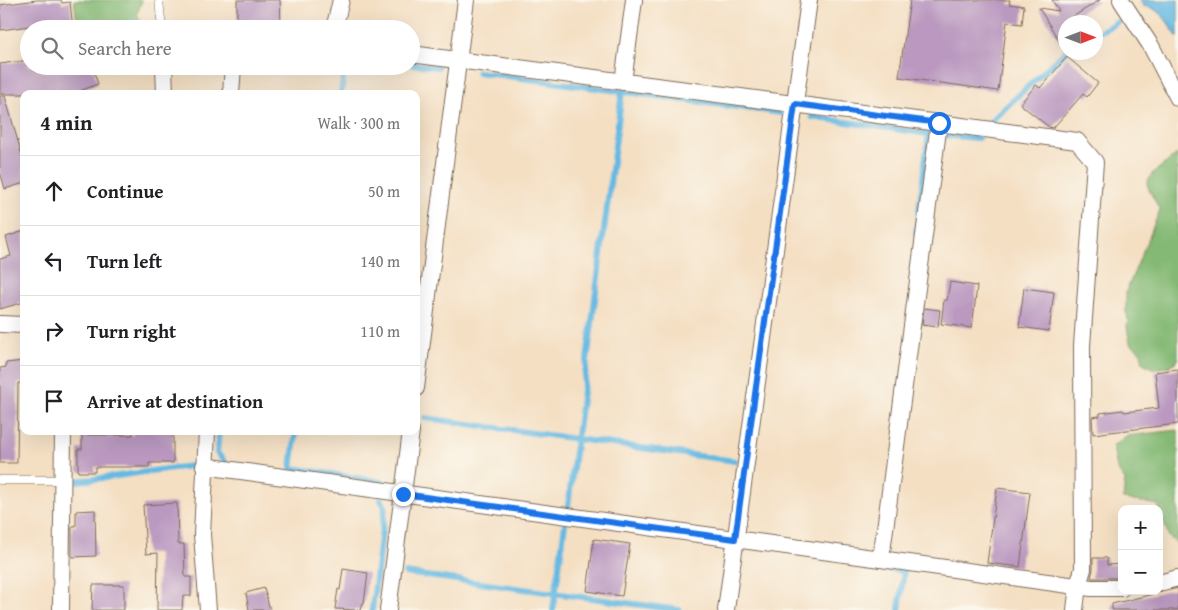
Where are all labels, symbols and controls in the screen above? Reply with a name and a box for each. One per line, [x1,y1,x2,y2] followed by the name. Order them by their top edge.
[1058,15,1103,60] north arrow
[20,20,420,75] search box
[38,34,66,62] icon: search
[78,34,172,62] text: Search here
[40,107,92,138] text: 4 min
[317,111,400,135] text: Walk · 300 m
[928,112,951,135] route start
[40,177,68,205] icon: ahead
[87,177,164,205] text: Continue
[368,179,400,203] text: 50 m
[40,247,68,275] icon: left
[87,247,162,275] text: Turn left
[360,249,400,273] text: 140 m
[40,317,68,345] icon: right
[87,317,176,345] text: Turn right
[360,319,400,343] text: 110 m
[40,387,68,415] icon: arrive
[87,387,263,415] text: Arrive at destination
[392,483,415,506] route end
[1118,505,1163,595] map controls
[1118,505,1163,550] button: +
[1118,550,1163,595] button: −

